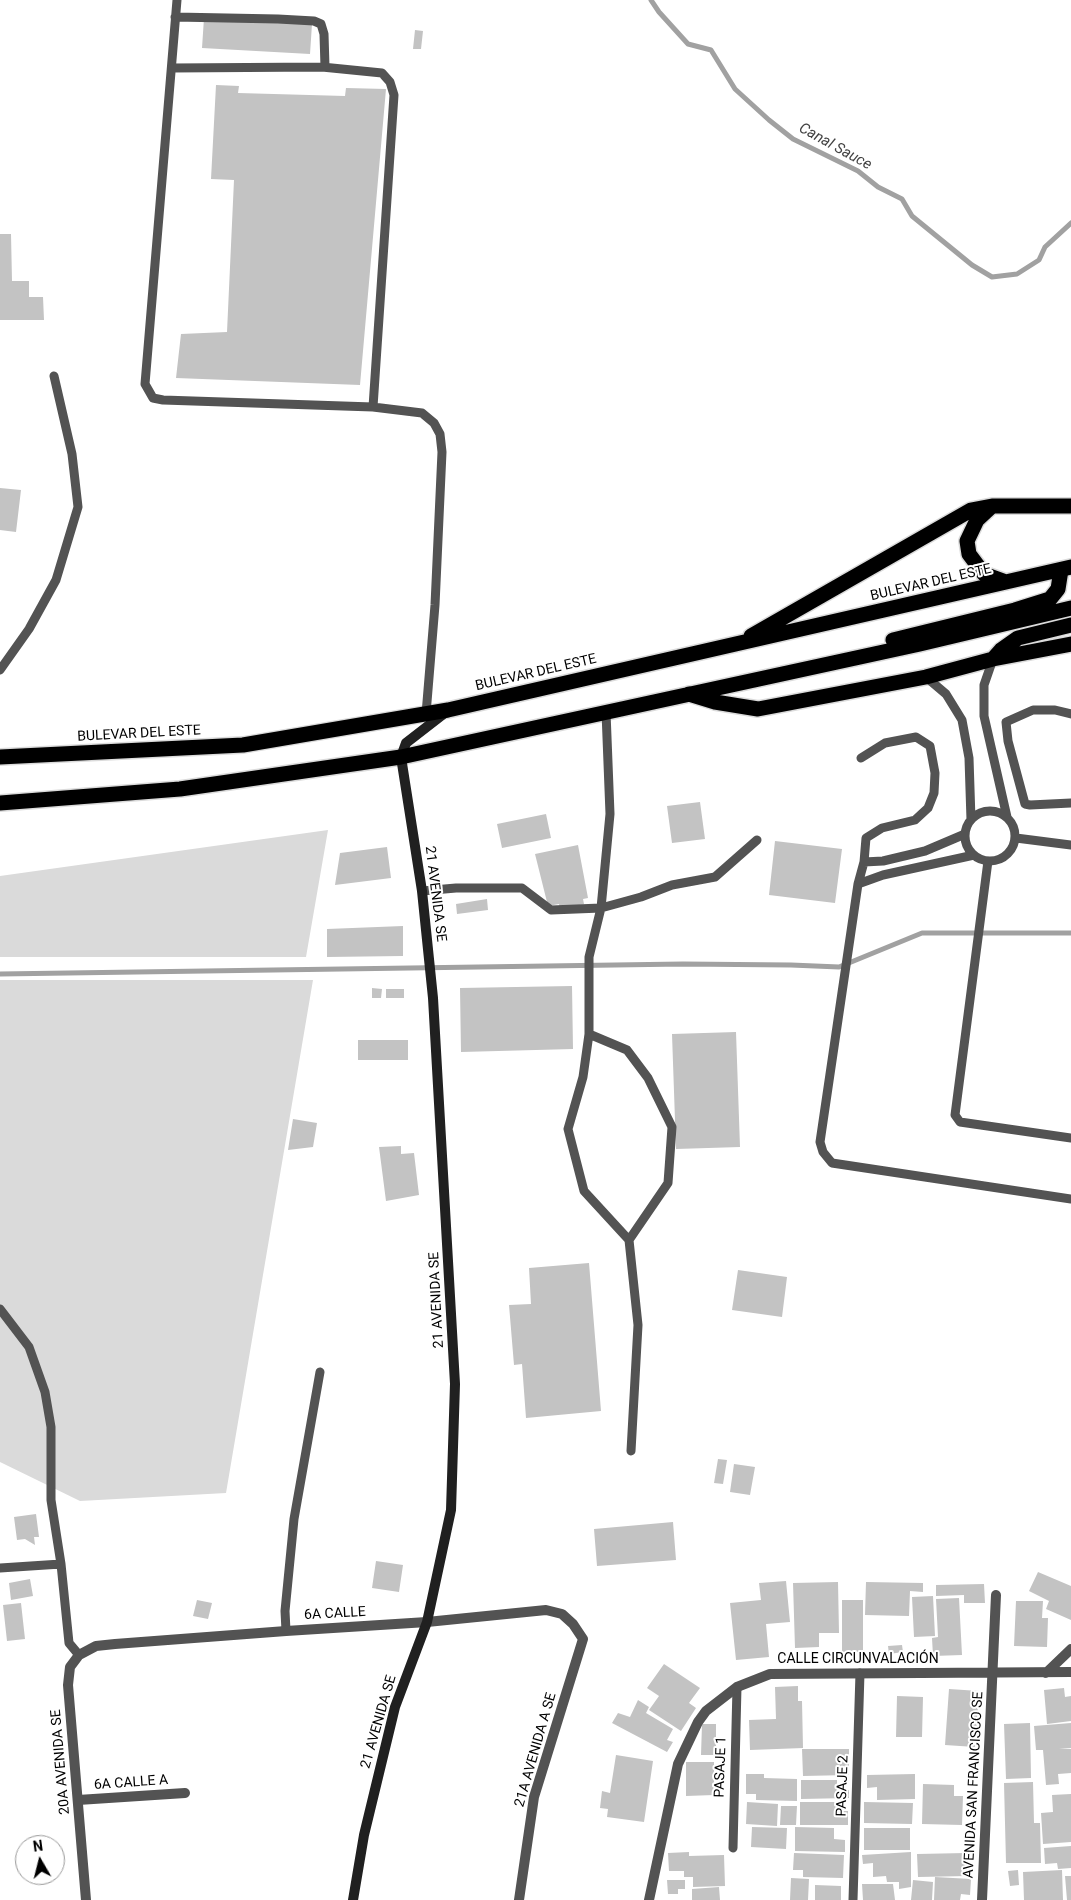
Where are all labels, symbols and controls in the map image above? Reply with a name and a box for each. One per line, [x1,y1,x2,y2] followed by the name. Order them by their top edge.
[795,120,875,174] water label: Canal Sauce
[869,561,993,605] street label: BULEVAR DEL ESTE
[474,651,598,695] street label: BULEVAR DEL ESTE
[77,722,201,746] street label: BULEVAR DEL ESTE
[421,845,449,943] street label: 21 AVENIDA SE
[426,1251,448,1349] street label: 21 AVENIDA SE
[304,1604,366,1624] street label: 6A CALLE
[777,1651,939,1667] street label: CALLE CIRCUNVALACIÓN
[358,1673,400,1771] street label: 21 AVENIDA SE
[512,1691,560,1809] street label: 21A AVENIDA A SE
[961,1691,987,1879] street label: AVENIDA SAN FRANCISCO SE
[48,1709,74,1815] street label: 20A AVENIDA SE
[712,1736,730,1798] street label: PASAJE 1
[834,1755,852,1817] street label: PASAJE 2
[93,1772,169,1794] street label: 6A CALLE A
[15,1835,65,1885] north arrow
[32,1838,44,1855] text: N

